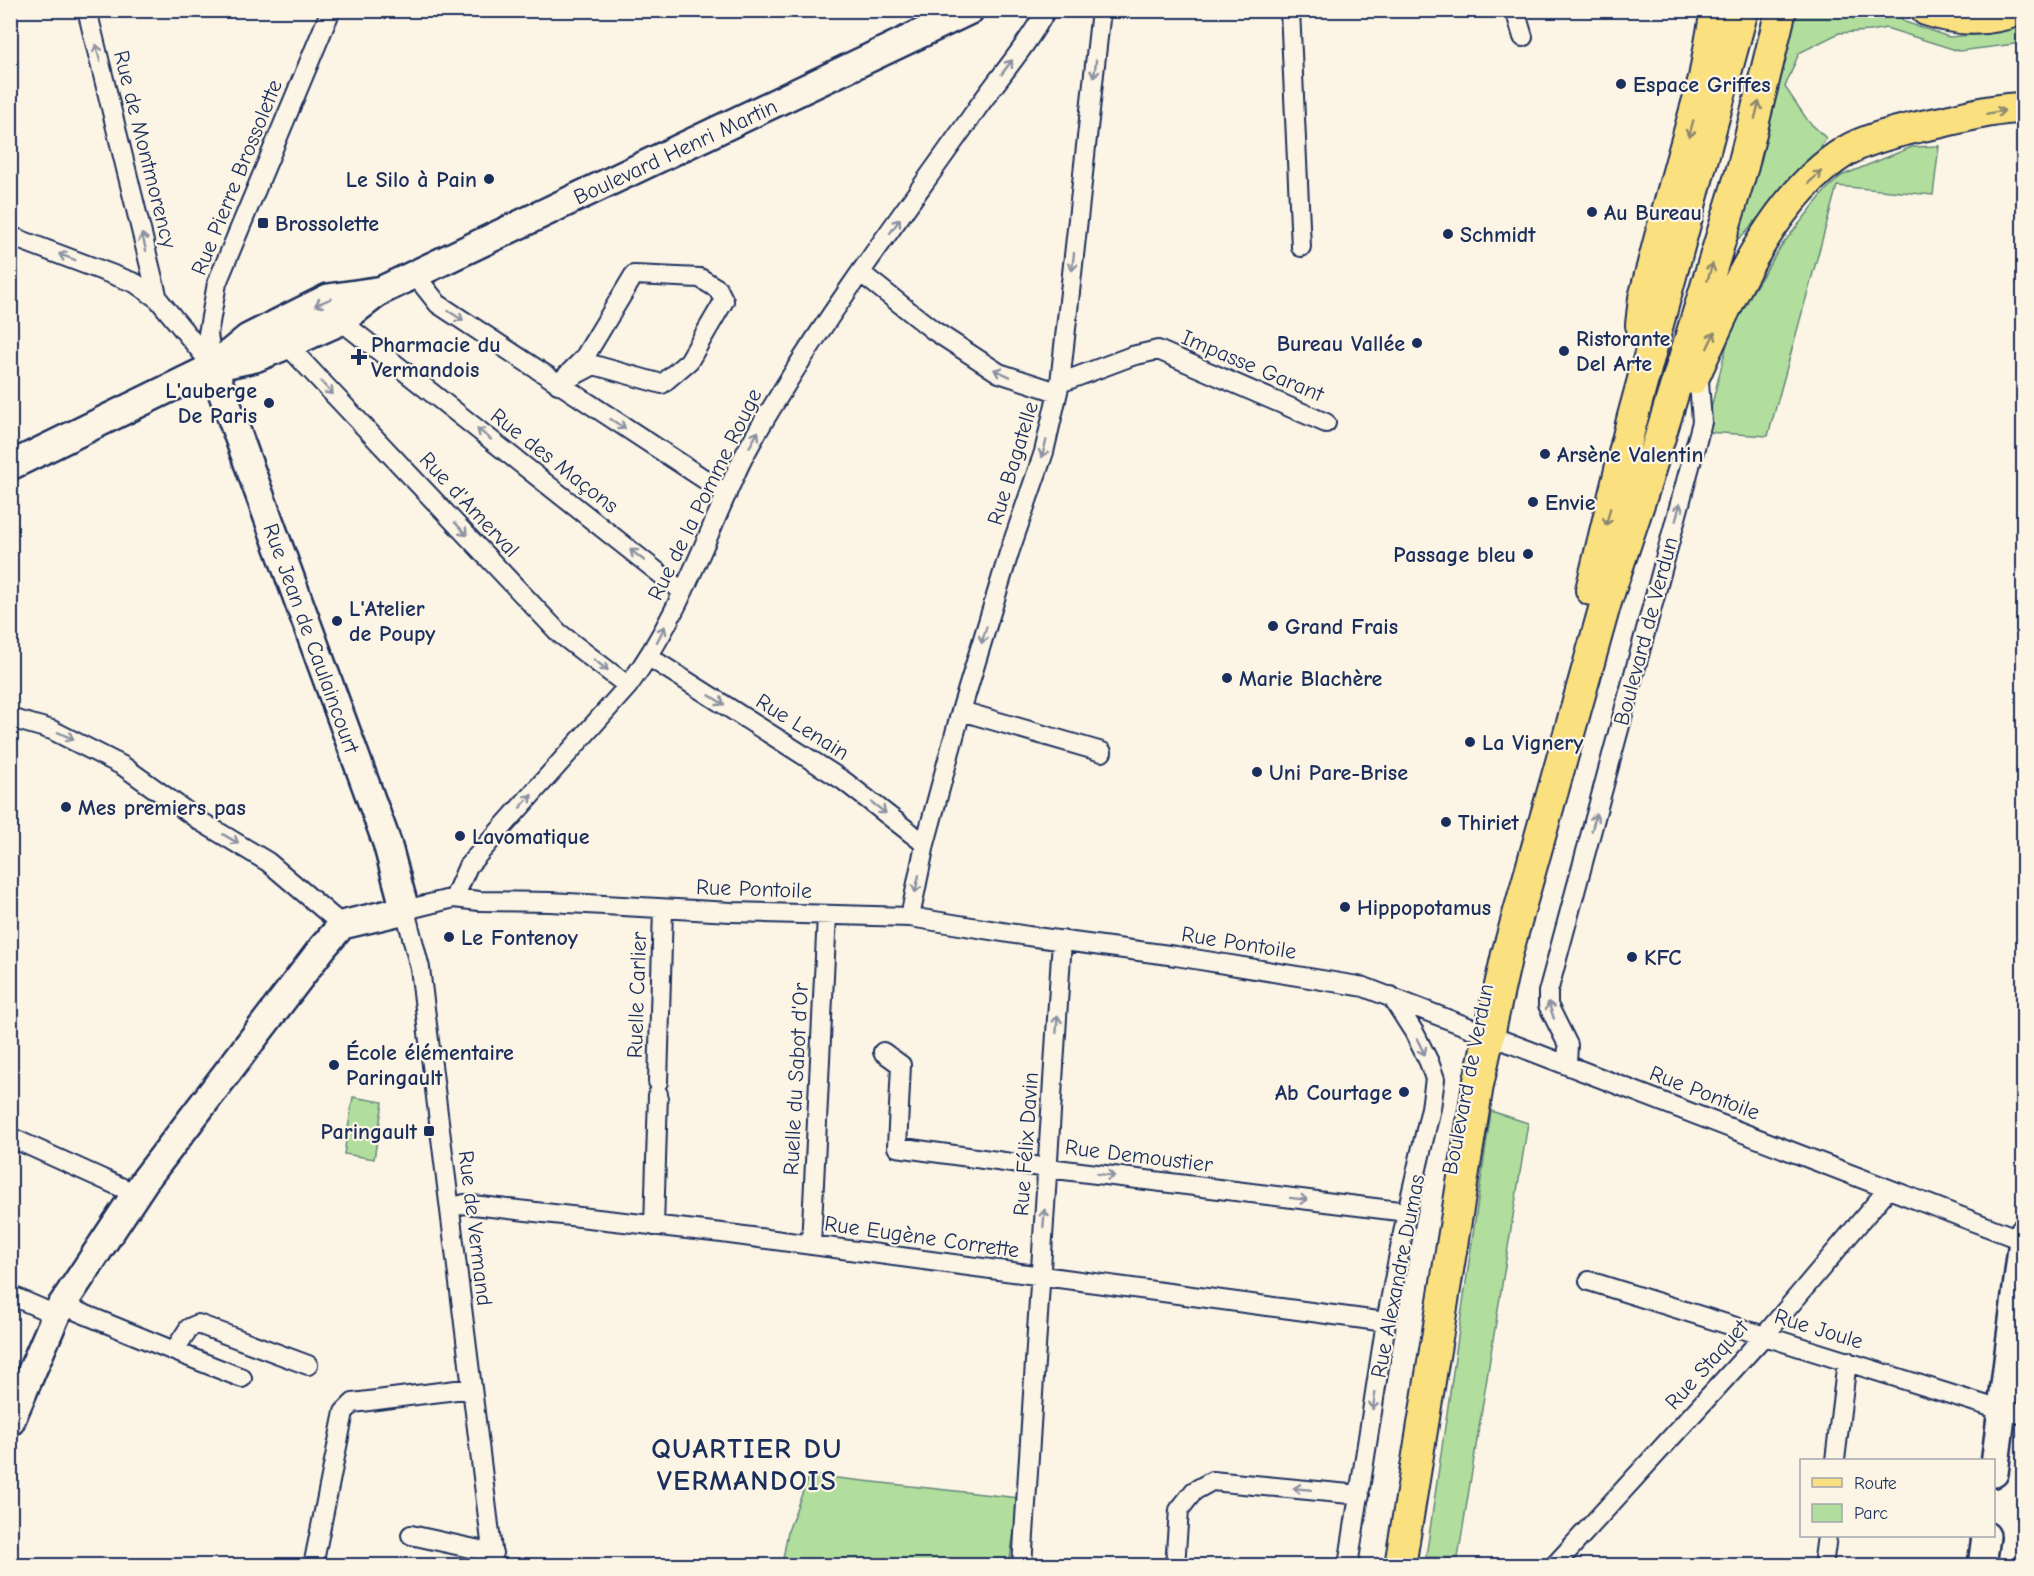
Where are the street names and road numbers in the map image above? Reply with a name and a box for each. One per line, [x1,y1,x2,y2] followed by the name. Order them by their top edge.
[108,48,182,251] street label: Rue de Montmorency
[186,76,288,279] street label: Rue Pierre Brossolette
[569,93,781,211] street label: Boulevard Henri Martin
[1178,324,1328,408] street label: Impasse Garant
[642,384,768,605] street label: Rue de la Pomme Rouge
[982,398,1044,528] street label: Rue Bagatelle
[485,403,624,519] street label: Rue des Maçons
[414,447,525,563] street label: Rue d'Amerval
[257,520,365,757] street label: Rue Jean de Caulaincourt
[1608,534,1684,728] street label: Boulevard de Verdun
[751,688,854,766] street label: Rue Lenain
[696,874,812,904] street label: Rue Pontoile
[1179,921,1298,965] street label: Rue Pontoile
[622,931,652,1059] street label: Ruelle Carlier
[1437,981,1499,1177] street label: Boulevard de Verdun
[778,982,814,1176] street label: Ruelle du Sabot d'Or
[1646,1060,1763,1126] street label: Rue Pontoile
[1008,1071,1044,1217] street label: Rue Félix Davin
[1063,1134,1215,1178] street label: Rue Demoustier
[453,1149,497,1307] street label: Rue de Vermand
[1365,1172,1430,1380] street label: Rue Alexandre Dumas
[823,1210,1021,1264] street label: Rue Eugène Corrette
[1771,1303,1866,1355] street label: Rue Joule
[1660,1314,1754,1415] street label: Rue Staquet

